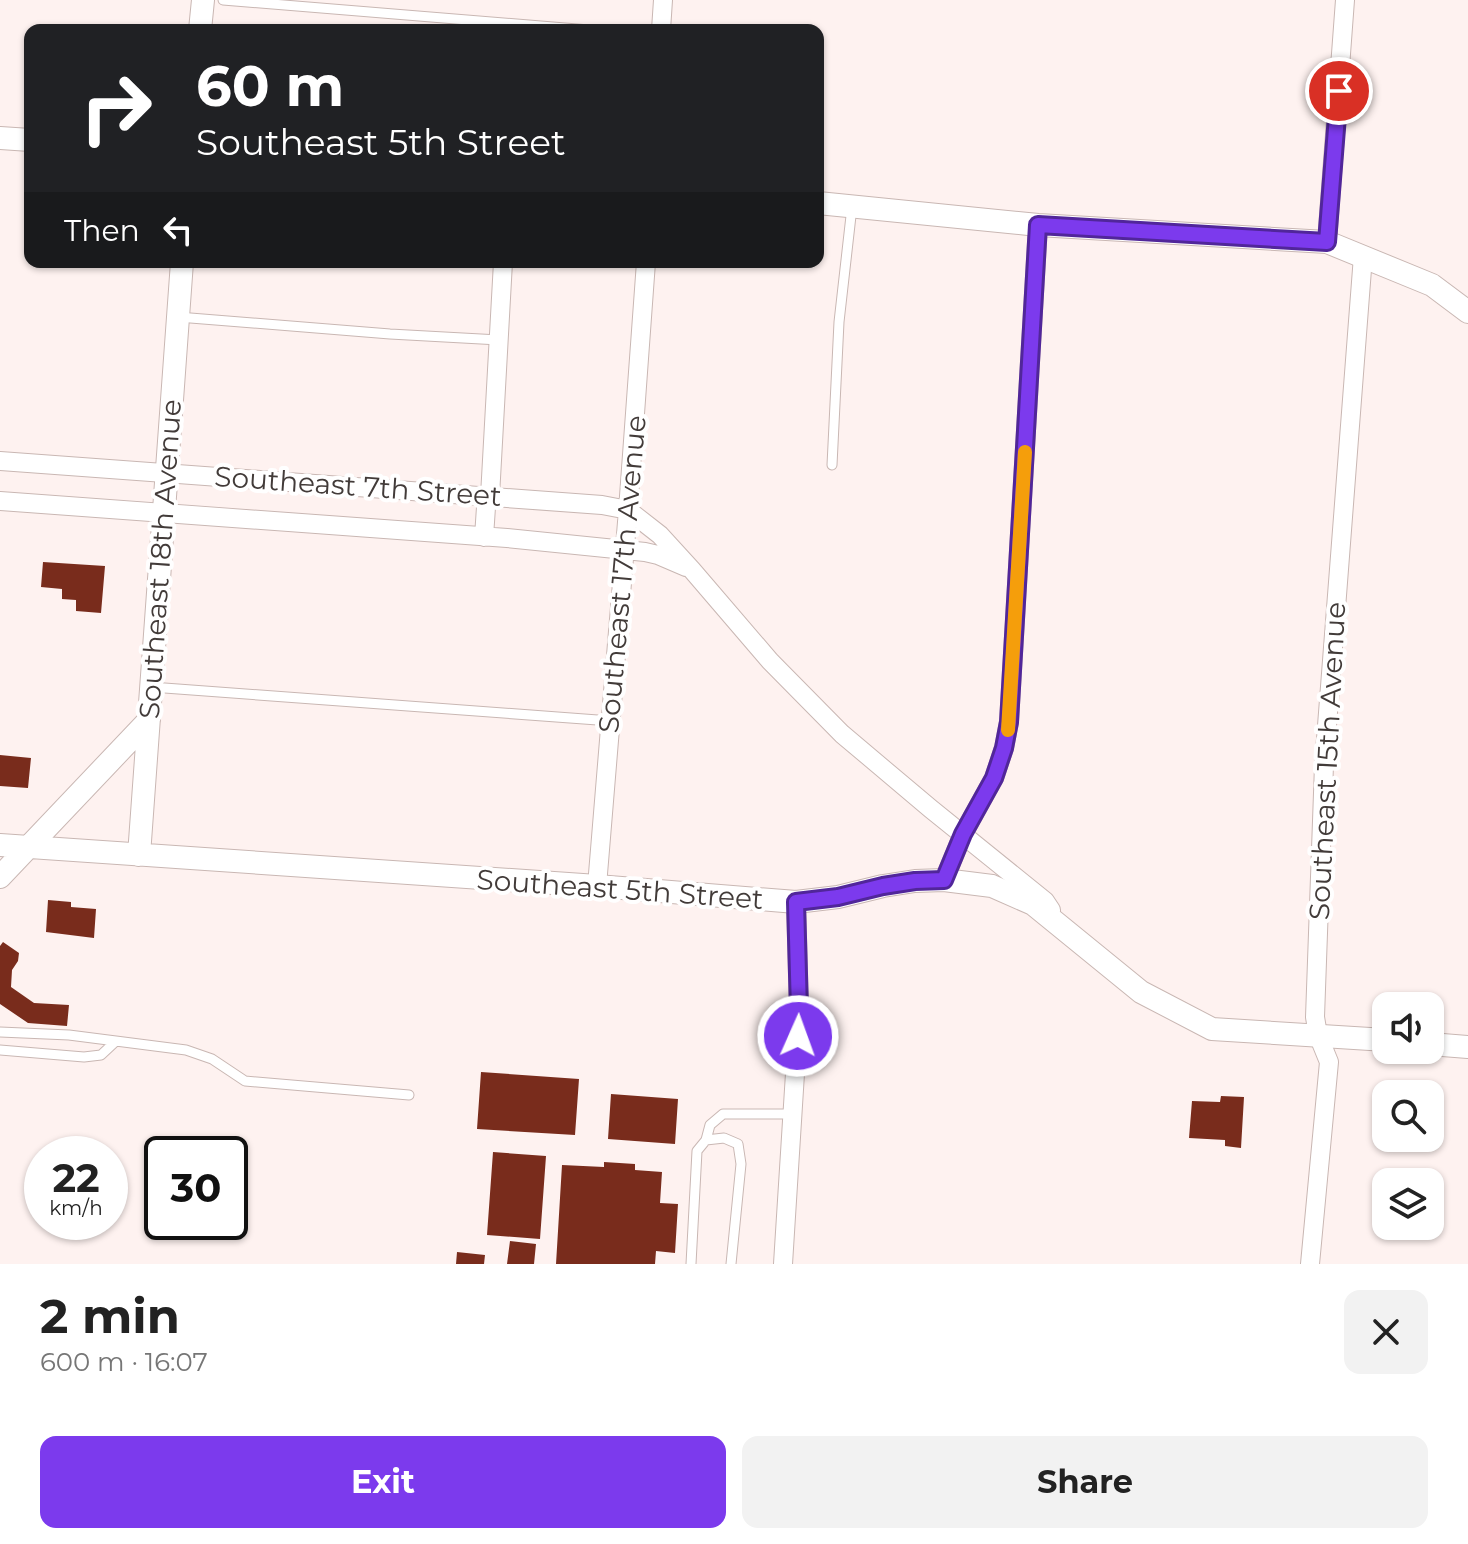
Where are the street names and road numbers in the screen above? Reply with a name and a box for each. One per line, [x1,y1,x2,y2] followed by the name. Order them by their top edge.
[132,398,188,720] street label: Southeast 18th Avenue
[591,414,653,734] street label: Southeast 17th Avenue
[213,459,503,513] street label: Southeast 7th Street
[1302,601,1352,921] street label: Southeast 15th Avenue
[475,862,765,916] street label: Southeast 5th Street

